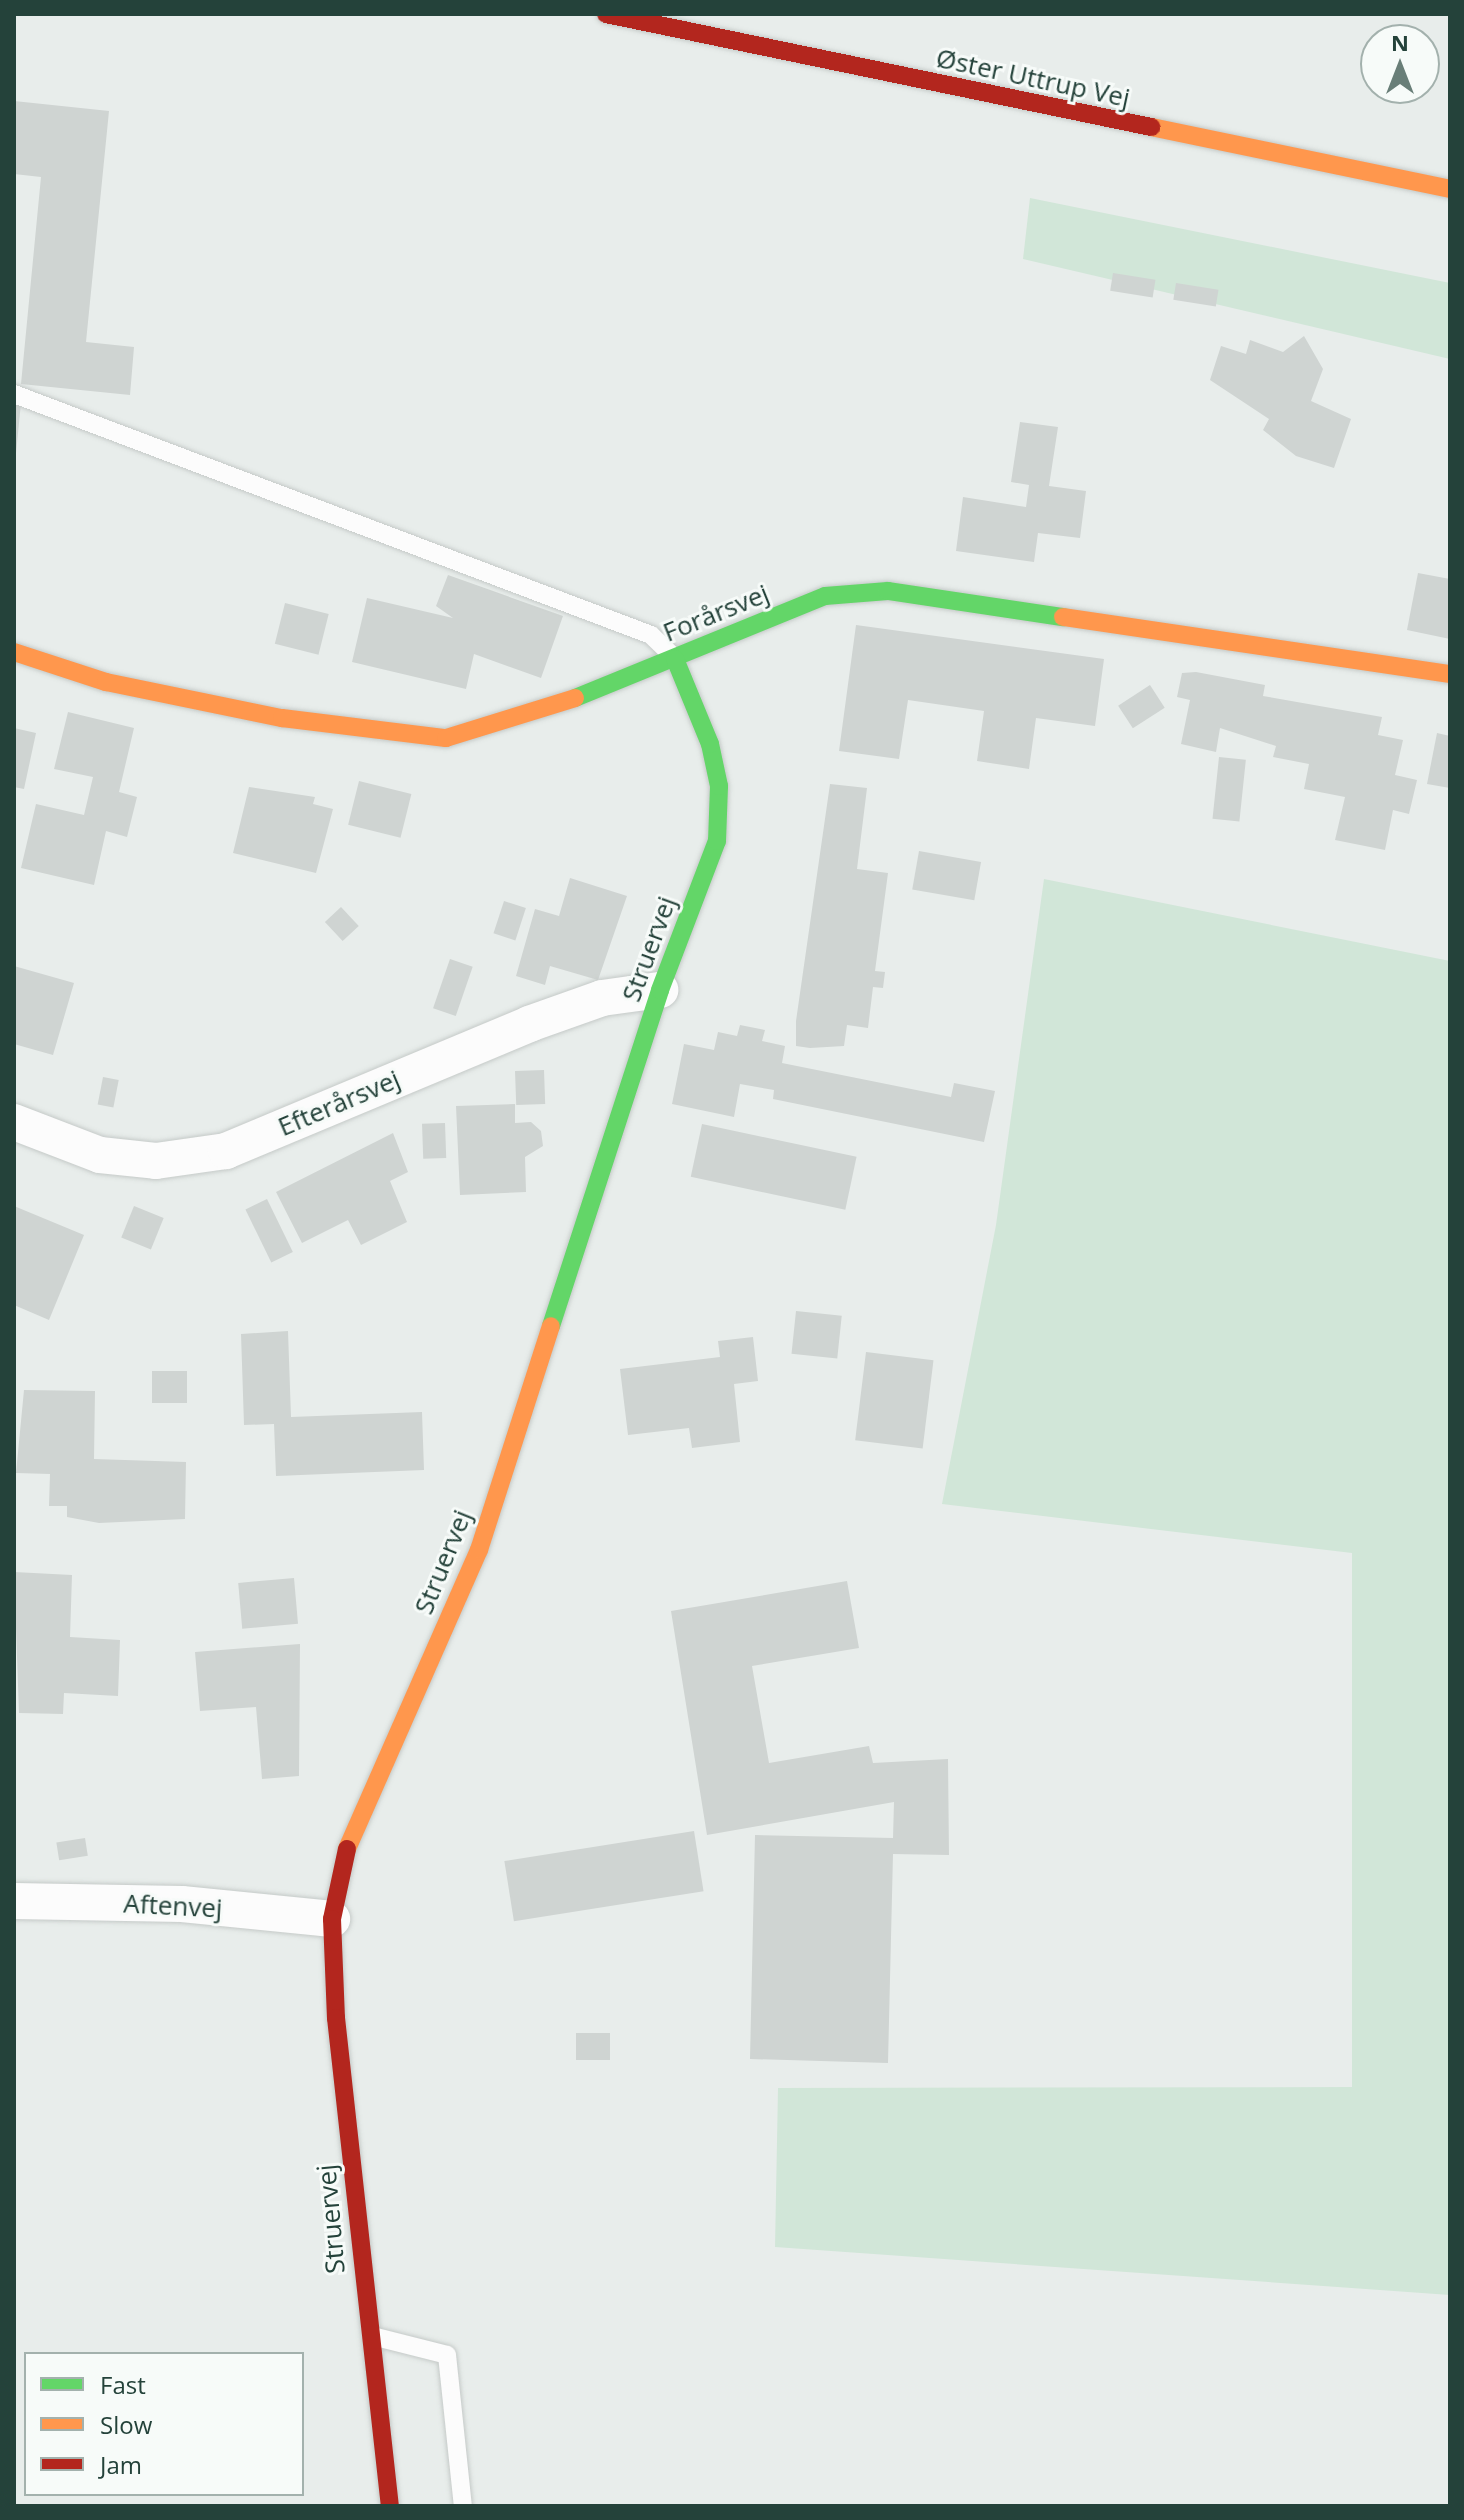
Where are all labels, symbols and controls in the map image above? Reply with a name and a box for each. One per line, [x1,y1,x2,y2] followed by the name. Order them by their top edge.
[1360,24,1440,104] north arrow
[1391,27,1409,57] text: N
[933,42,1133,114] street label: Øster Uttrup Vej
[659,578,773,648] street label: Forårsvej
[616,892,682,1006] street label: Struervej
[273,1063,405,1143] street label: Efterårsvej
[408,1505,478,1619] street label: Struervej
[123,1888,223,1924] street label: Aftenvej
[311,2163,351,2275] street label: Struervej
[24,2352,304,2496] legend
[100,2368,146,2401] text: Fast
[100,2408,152,2441] text: Slow
[100,2448,142,2481] text: Jam

